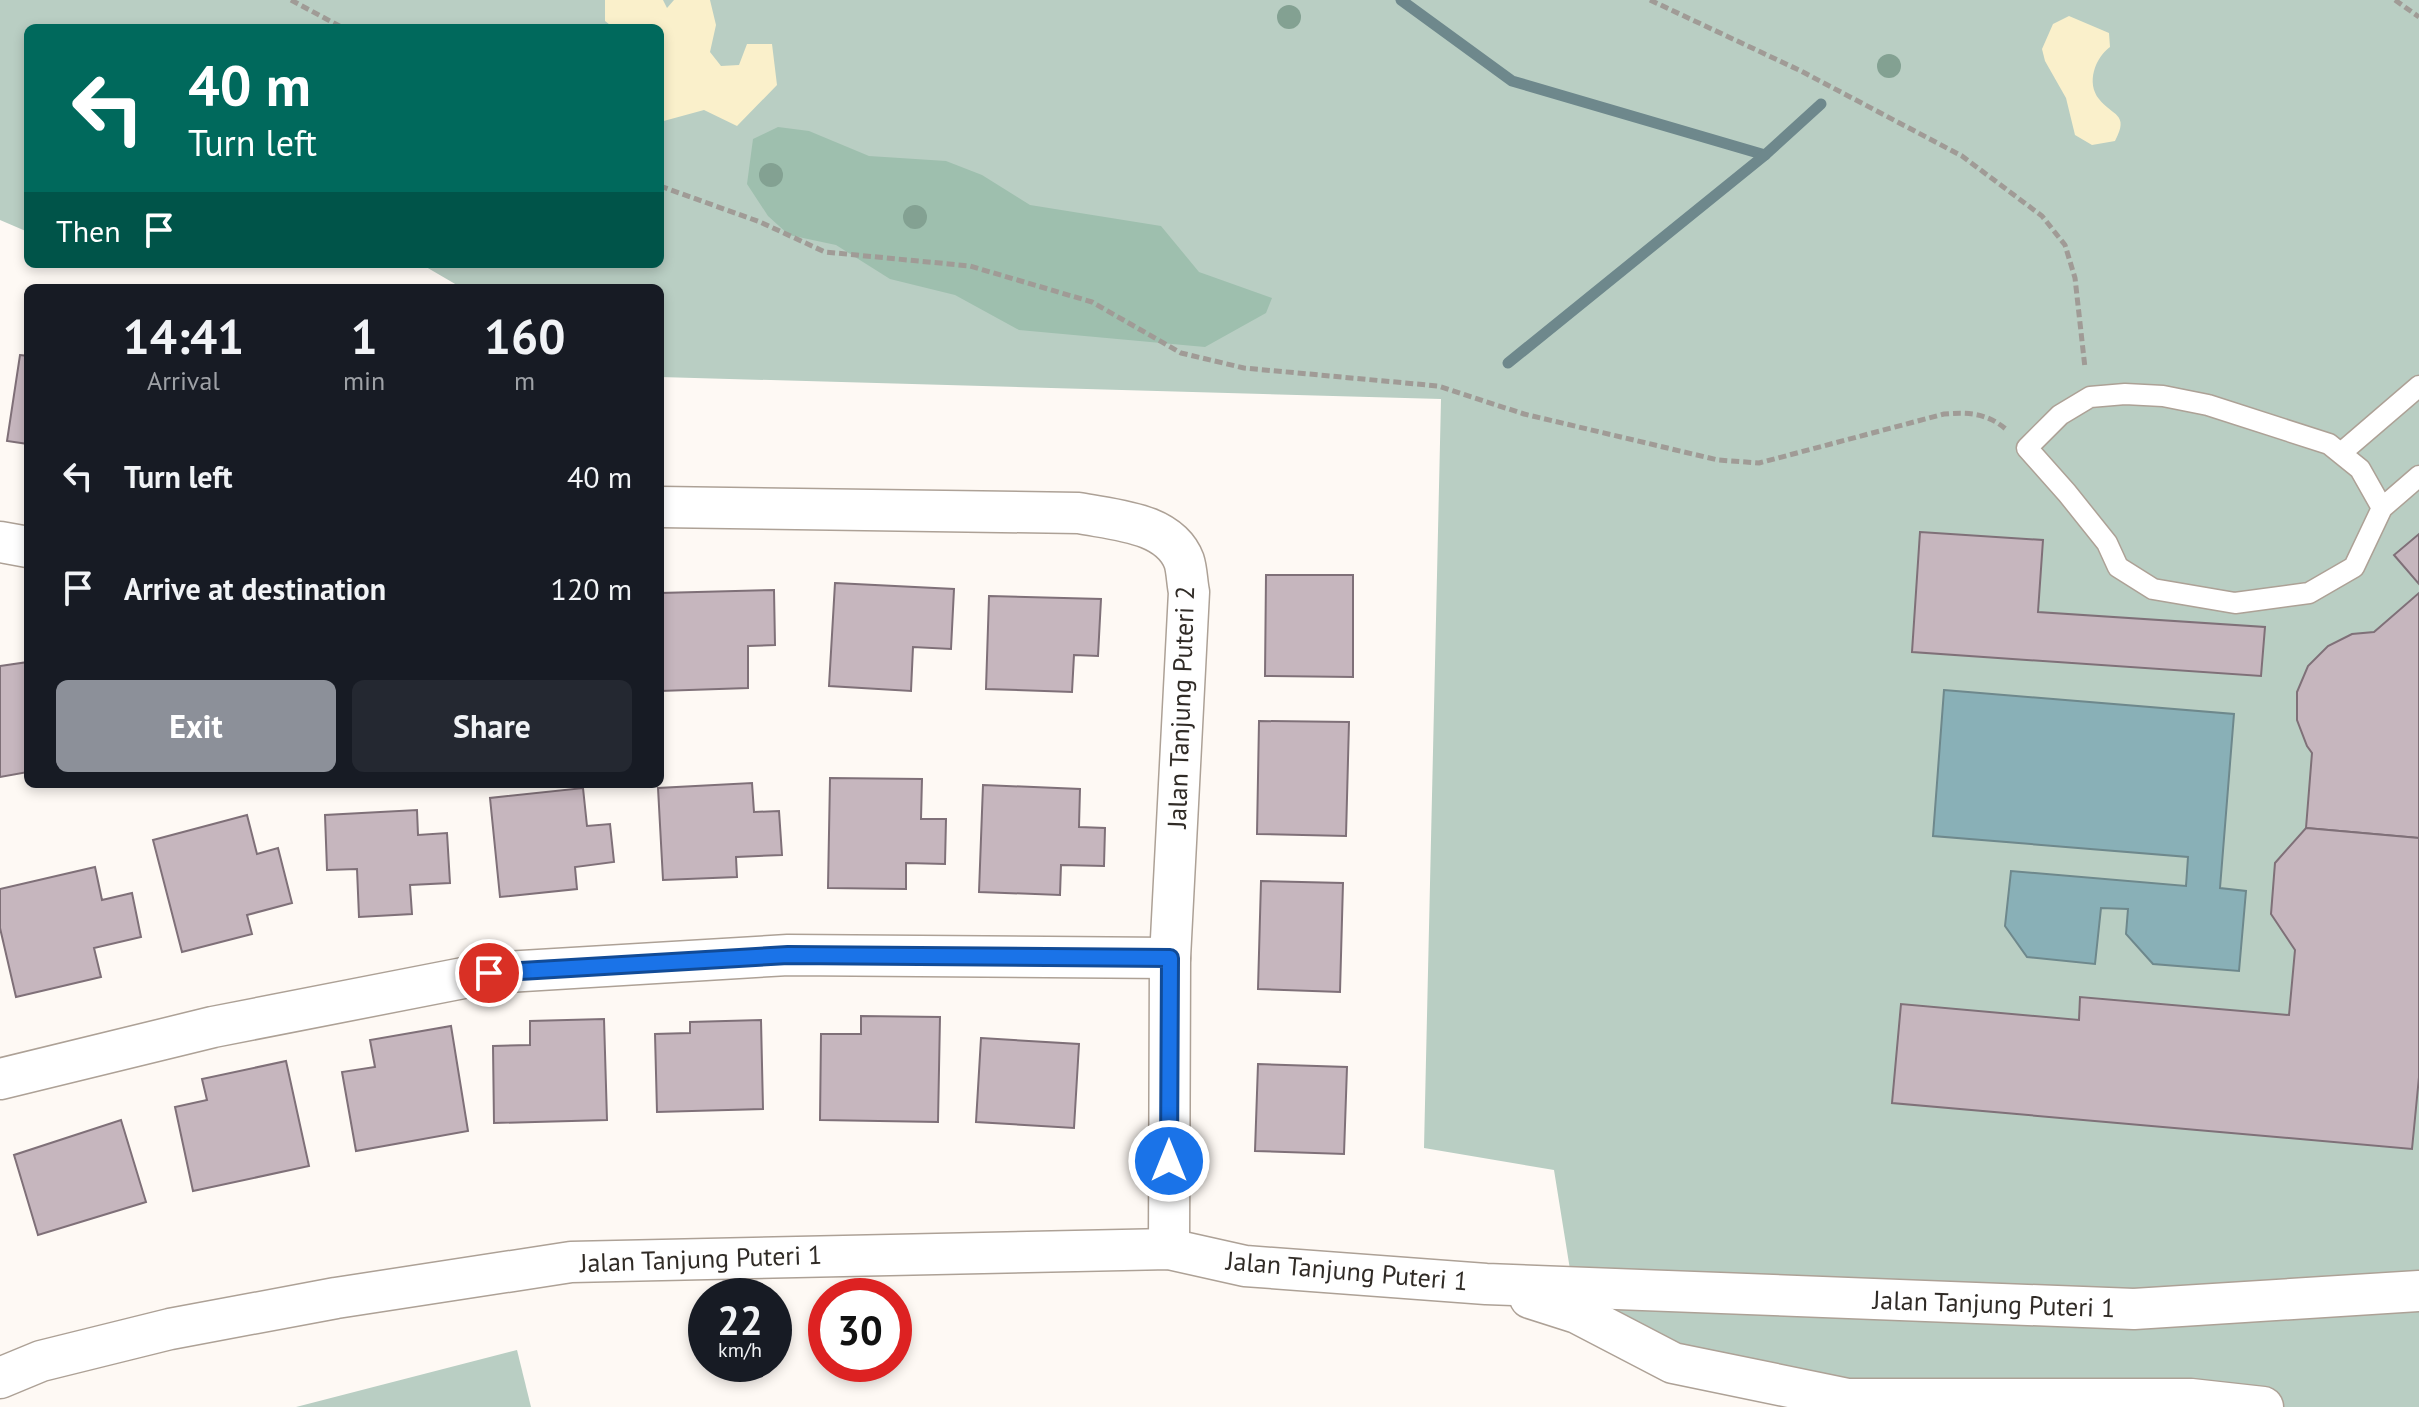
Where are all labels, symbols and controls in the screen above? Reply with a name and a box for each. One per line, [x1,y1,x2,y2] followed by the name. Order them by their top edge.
[188,49,311,121] text: 40 m
[56,56,160,160] icon: left
[188,119,317,166] text: Turn left
[137,208,181,252] icon: arrive
[56,211,121,250] text: Then
[123,305,244,367] text: 14:41
[350,305,378,367] text: 1
[484,305,565,367] text: 160
[147,364,220,397] text: Arrival
[343,364,385,397] text: min
[514,364,535,397] text: m
[56,454,100,498] icon: left
[124,457,232,496] text: Turn left
[567,457,632,496] text: 40 m
[56,566,100,610] icon: arrive
[124,569,386,608] text: Arrive at destination
[551,569,632,608] text: 120 m
[1160,585,1201,830] street label: Jalan Tanjung Puteri 2
[56,680,336,772] button: Exit
[352,680,632,772] button: Share
[455,939,523,1007] pin
[467,951,511,995] icon: arrive
[1127,1119,1211,1203] position arrow
[578,1238,823,1279] street label: Jalan Tanjung Puteri 1
[1224,1243,1469,1298] street label: Jalan Tanjung Puteri 1
[808,1278,912,1382] speed limit sign: 30
[1871,1283,2116,1324] street label: Jalan Tanjung Puteri 1
[717,1294,763,1346] text: 22
[718,1337,762,1363] text: km/h

